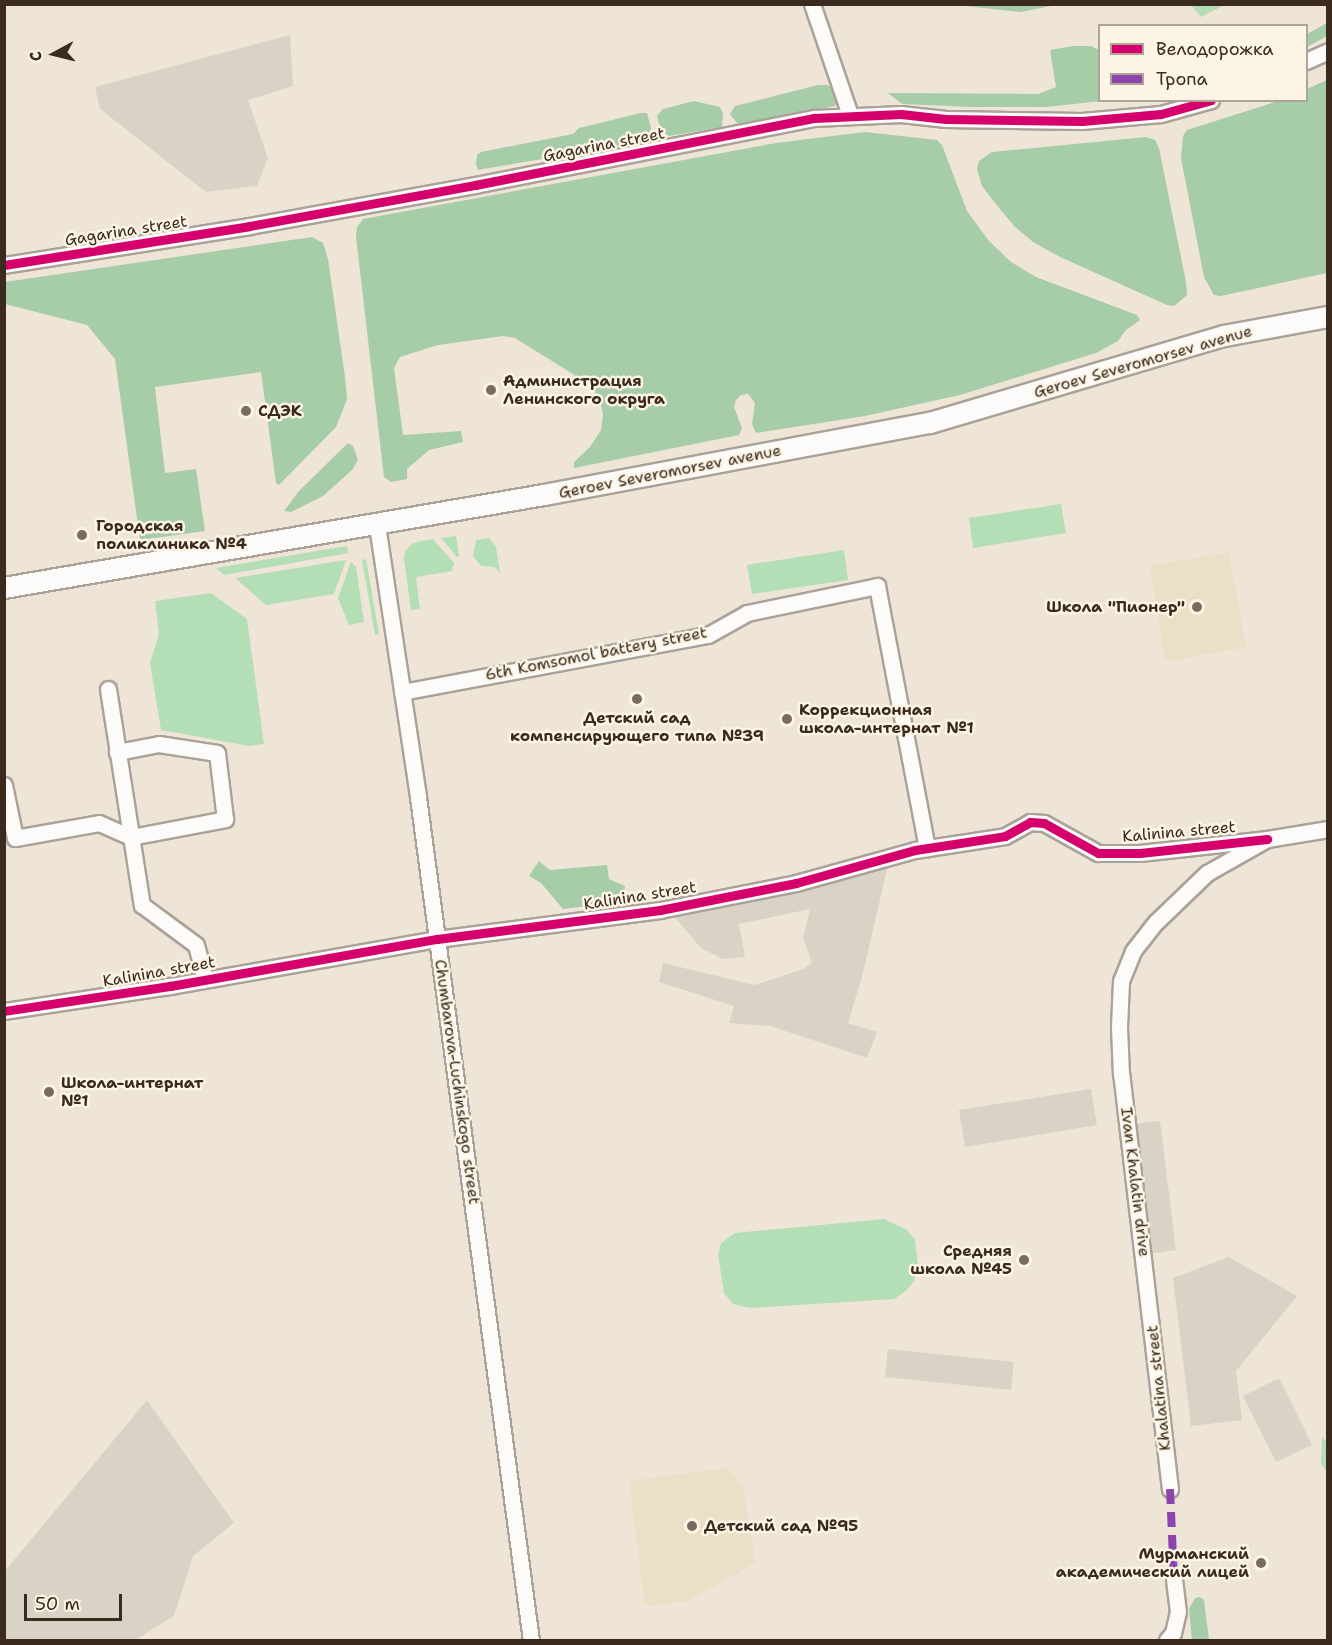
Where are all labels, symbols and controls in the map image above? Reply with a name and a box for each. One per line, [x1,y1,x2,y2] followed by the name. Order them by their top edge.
[24,24,84,84] north arrow
[1098,24,1308,102] legend
[1156,37,1274,61] text: Велодорожка
[25,50,47,62] text: С
[1156,67,1208,91] text: Тропа
[541,124,667,166] street label: Gagarina street
[63,212,189,250] street label: Gagarina street
[1032,322,1254,402] street label: Geroev Severomorsev avenue
[503,371,665,409] place label: Администрация Ленинского округа
[484,383,498,397] marker: Администрация Ленинского округа
[258,401,302,421] place label: СДЭК
[239,404,253,418] marker: СДЭК
[557,441,783,503] street label: Geroev Severomorsev avenue
[96,516,247,554] place label: Городская поликлиника №4
[73,526,91,544] marker: Городская поликлиника №4
[1046,597,1185,617] place label: Школа "Пионер"
[1190,600,1204,614] marker: Школа "Пионер"
[483,623,709,685] street label: 6th Komsomol battery street
[630,692,644,706] marker: Детский сад компенсирующего типа №39
[799,700,974,738] place label: Коррекционная школа-интернат №1
[510,708,764,746] place label: Детский сад компенсирующего типа №39
[780,712,794,726] marker: Коррекционная школа-интернат №1
[1121,817,1237,847] street label: Kalinina street
[582,878,698,914] street label: Kalinina street
[101,953,217,991] street label: Kalinina street
[430,958,484,1206] street label: Chumbarova-Luchinskogo street
[61,1073,203,1111] place label: Школа-интернат №1
[42,1085,56,1099] marker: Школа-интернат №1
[1116,1106,1154,1258] street label: Ivan Khalatin drive
[910,1241,1012,1279] place label: Средняя школа №45
[1017,1253,1031,1267] marker: Средняя школа №45
[1143,1324,1175,1452] street label: Khalatina street
[704,1516,858,1536] place label: Детский сад №95
[685,1519,699,1533] marker: Детский сад №95
[1056,1544,1249,1582] place label: Мурманский академический лицей
[1254,1556,1268,1570] marker: Мурманский академический лицей
[27,1582,124,1620] scale bar
[35,1592,80,1616] text: 50 m

